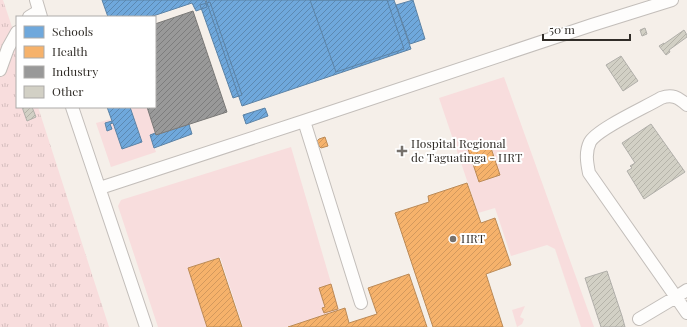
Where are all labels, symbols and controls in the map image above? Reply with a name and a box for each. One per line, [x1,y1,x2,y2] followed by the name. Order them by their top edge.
[16,16,156,108] legend
[543,16,630,42] scale bar
[549,21,575,37] text: 50 m
[52,23,93,39] text: Schools
[52,43,88,59] text: Health
[52,63,98,79] text: Industry
[52,83,84,99] text: Other
[411,135,523,165] place label: Hospital Regional de Taguatinga - HRT
[396,145,408,157] marker: Hospital Regional de Taguatinga - HRT
[461,230,486,246] place label: HRT
[448,234,458,244] marker: HRT

